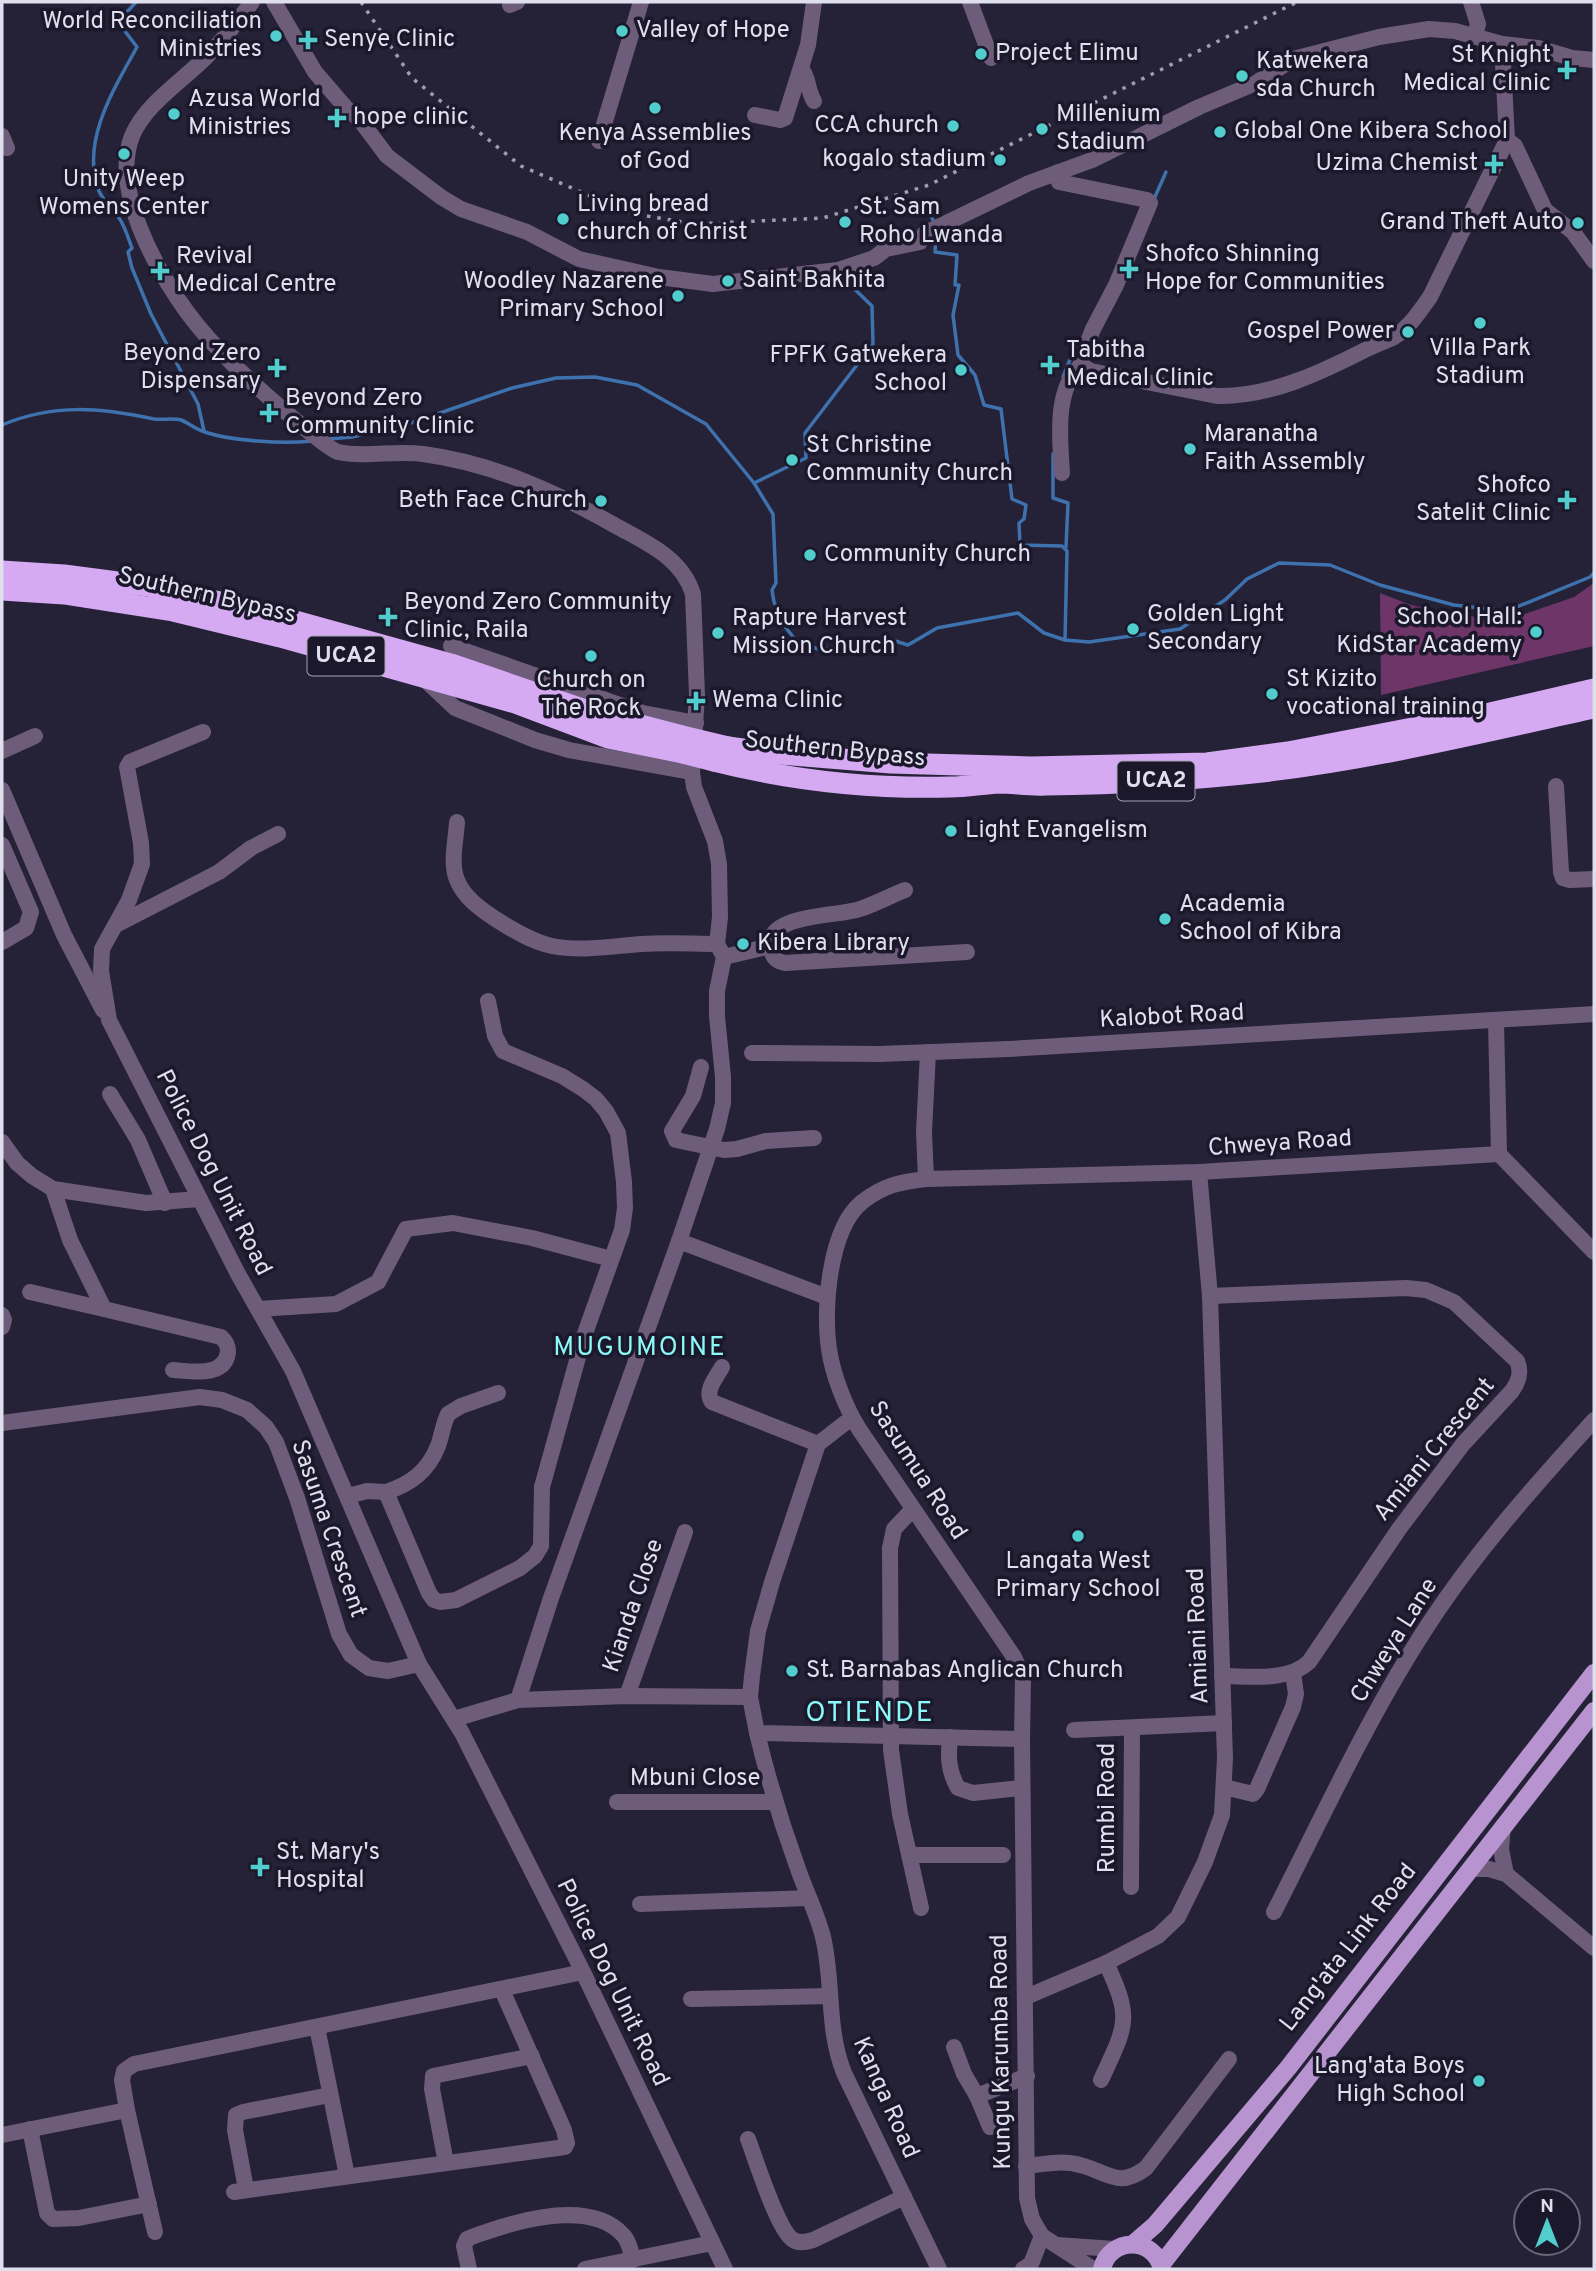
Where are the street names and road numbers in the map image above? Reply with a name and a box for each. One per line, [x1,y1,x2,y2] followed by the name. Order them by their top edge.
[115,561,299,631] street label: Southern Bypass
[308,636,384,676] road number: UCA2
[743,726,927,774] street label: Southern Bypass
[1118,762,1194,800] road number: UCA2
[1099,998,1245,1036] street label: Kalobot Road
[148,1065,278,1281] street label: Police Dog Unit Road
[1207,1124,1353,1164] street label: Chweya Road
[1368,1372,1502,1528] street label: Amiani Crescent
[861,1396,973,1546] street label: Sasumua Road
[284,1436,372,1622] street label: Sasuma Crescent
[597,1535,671,1677] street label: Kianda Close
[1182,1567,1216,1705] street label: Amiani Road
[1345,1573,1445,1709] street label: Chweya Lane
[1093,1743,1123,1873] street label: Rumbi Road
[630,1764,760,1794] street label: Mbuni Close
[1274,1858,1424,2038] street label: Lang'ata Link Road
[549,1874,675,2092] street label: Police Dog Unit Road
[985,1934,1019,2170] street label: Kungu Karumba Road
[845,2033,925,2163] street label: Kanga Road

